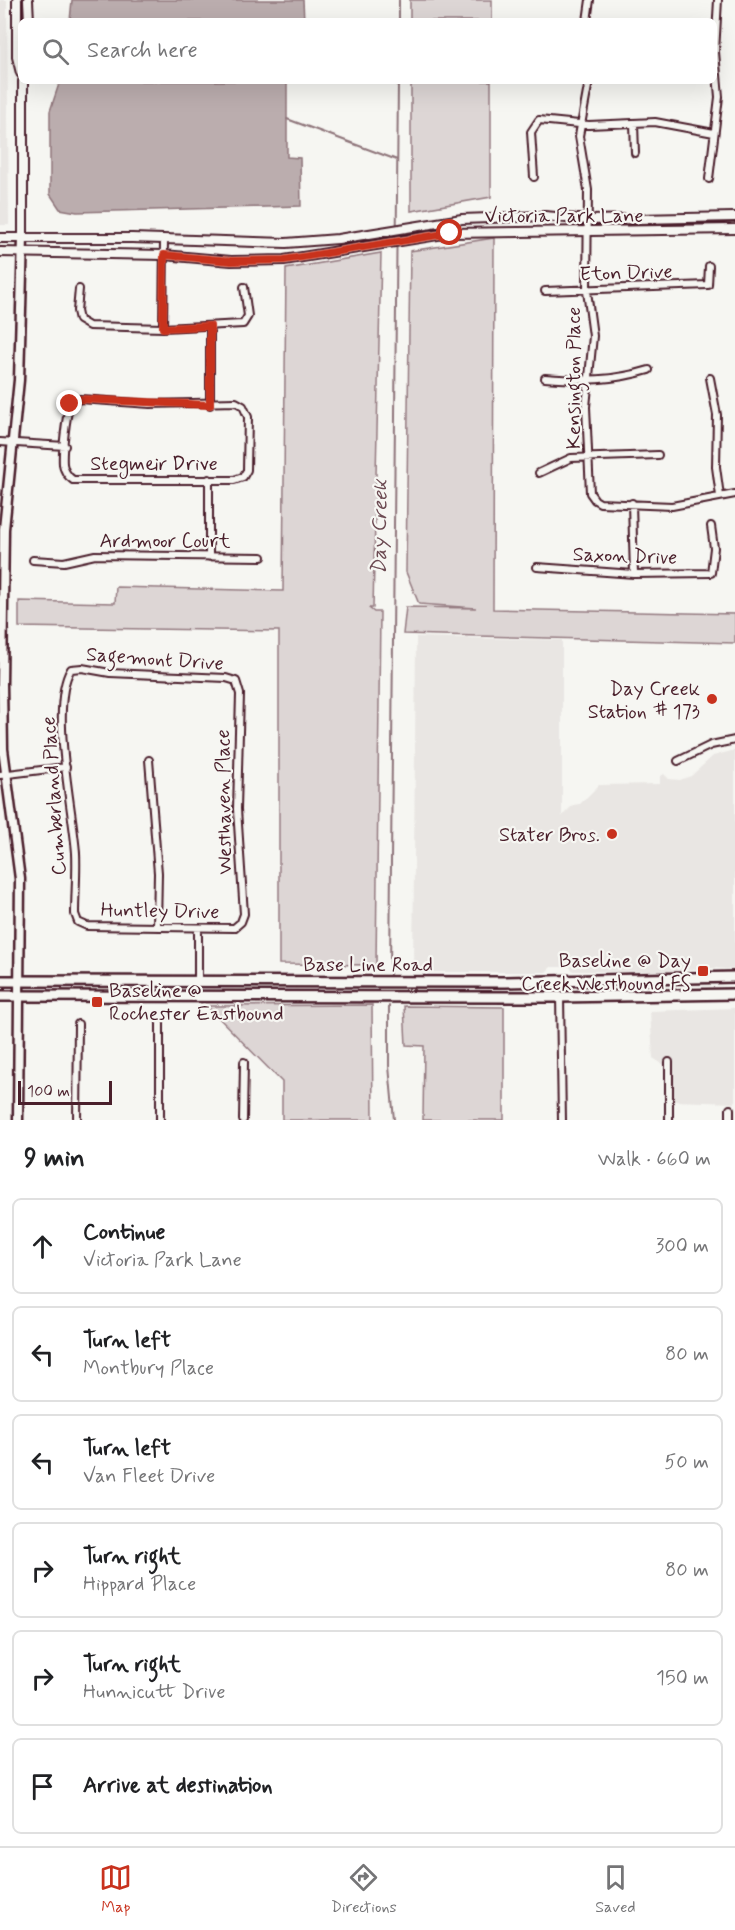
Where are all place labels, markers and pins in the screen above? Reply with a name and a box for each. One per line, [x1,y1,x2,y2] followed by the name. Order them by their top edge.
[588,676,700,726] place label: Day Creek Station # 173
[705,692,719,706] marker: Day Creek Station # 173
[499,822,600,849] place label: Stater Bros.
[605,827,619,841] marker: Stater Bros.
[521,948,691,998] place label: Baseline @ Day Creek Westbound FS
[696,964,710,978] marker: Baseline @ Day Creek Westbound FS
[109,978,284,1028] place label: Baseline @ Rochester Eastbound
[90,995,104,1009] marker: Baseline @ Rochester Eastbound

